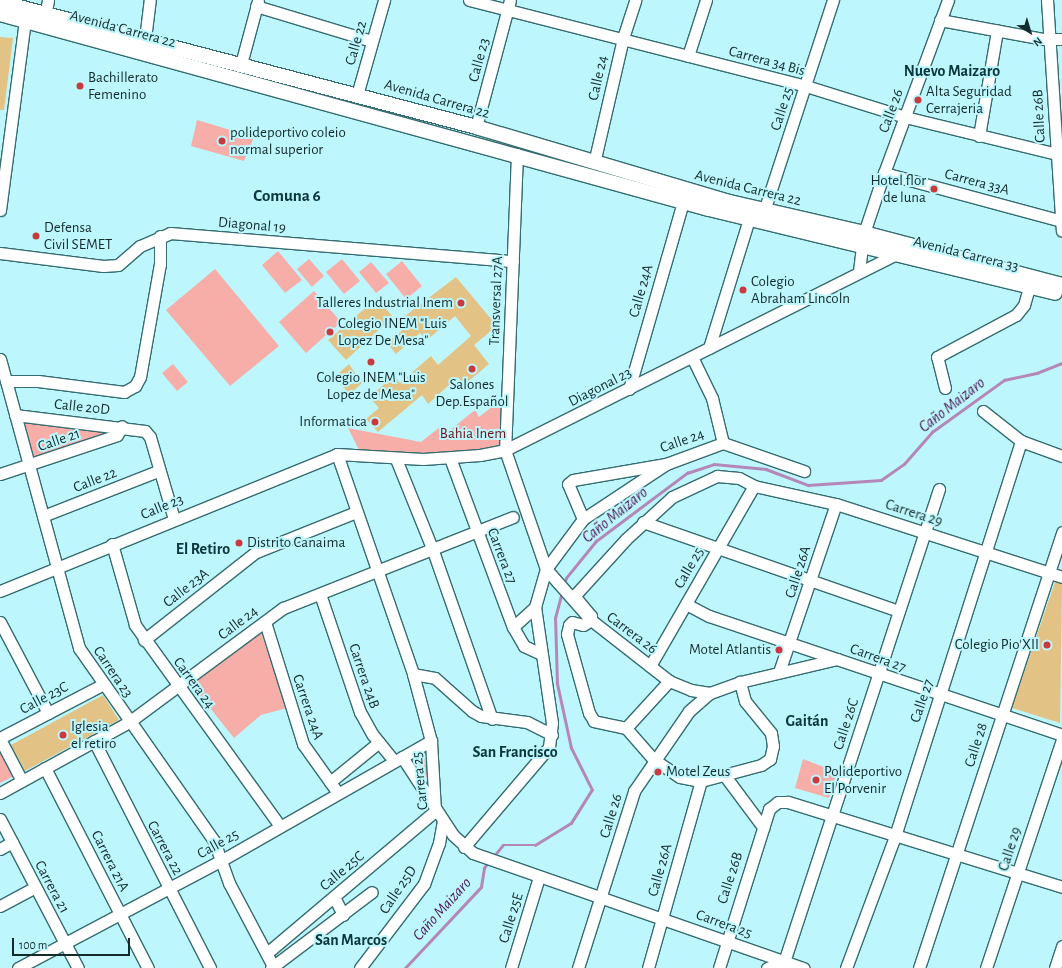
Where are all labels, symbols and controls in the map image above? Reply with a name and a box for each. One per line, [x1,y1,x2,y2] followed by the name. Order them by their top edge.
[68,6,178,52] street label: Avenida Carrera 22
[1010,12,1050,52] north arrow
[341,19,371,67] street label: Calle 22
[1031,35,1044,49] text: N
[465,36,493,84] street label: Calle 23
[727,42,807,80] street label: Carrera 34 Bis
[584,54,612,102] street label: Calle 24
[904,61,1000,81] district label: Nuevo Maizaro
[88,68,158,103] place label: Bachillerato Femenino
[382,75,492,123] street label: Avenida Carrera 22
[75,81,85,91] marker: Bachillerato Femenino
[926,82,1012,117] place label: Alta Seguridad Cerrajeria
[767,85,797,133] street label: Calle 25
[875,87,907,135] street label: Calle 26
[1029,89,1049,143] street label: Calle 26B
[913,95,923,105] marker: Alta Seguridad Cerrajeria
[230,123,346,158] place label: polideportivo coleio normal superior
[217,136,227,146] marker: polideportivo coleio normal superior
[943,165,1011,199] street label: Carrera 33A
[693,166,803,210] street label: Avenida Carrera 22
[870,171,926,206] place label: Hotel flor de luna
[929,184,939,194] marker: Hotel flor de luna
[253,186,321,206] district label: Comuna 6
[217,213,287,237] street label: Diagonal 19
[44,218,112,253] place label: Defensa Civil SEMET
[31,231,41,241] marker: Defensa Civil SEMET
[912,232,1020,276] street label: Avenida Carrera 33
[485,256,507,346] street label: Transversal 27A
[625,262,657,320] street label: Calle 24A
[751,272,850,307] place label: Colegio Abraham Lincoln
[738,285,748,295] marker: Colegio Abraham Lincoln
[316,294,453,312] place label: Talleres Industrial Inem
[456,298,466,308] marker: Talleres Industrial Inem
[338,314,447,349] place label: Colegio INEM "Luis Lopez De Mesa"
[325,327,335,337] marker: Colegio INEM "Luis Lopez De Mesa"
[366,357,376,367] marker: Colegio INEM "Luis Lopez de Mesa"
[565,363,635,411] street label: Diagonal 23
[467,364,477,374] marker: Salones Dep.Español
[316,368,426,403] place label: Colegio INEM "Luis Lopez de Mesa"
[915,373,989,437] water label: Caño Maizaro
[436,375,508,410] place label: Salones Dep.Español
[53,395,111,419] street label: Calle 20D
[299,413,367,431] place label: Informatica
[370,417,380,427] marker: Informatica
[35,424,83,456] street label: Calle 21
[440,425,506,443] park label: Bahia Inem
[658,425,706,457] street label: Calle 24
[71,464,119,496] street label: Calle 22
[578,483,652,547] water label: Caño Maizaro
[138,490,186,524] street label: Calle 23
[883,495,945,531] street label: Carrera 29
[483,526,521,586] street label: Carrera 27
[247,534,345,552] place label: Distrito Canaima
[234,538,244,548] marker: Distrito Canaima
[176,539,230,559] district label: El Retiro
[670,544,708,592] street label: Calle 25
[781,544,815,600] street label: Calle 26A
[159,565,213,611] street label: Calle 23A
[214,602,262,644] street label: Calle 24
[603,608,661,658] street label: Carrera 26
[955,636,1039,654] place label: Colegio Pio XII
[848,640,908,676] street label: Carrera 27
[1042,640,1052,650] marker: Colegio Pio XII
[345,641,383,711] street label: Carrera 24B
[689,641,771,659] place label: Motel Atlantis
[89,643,137,701] street label: Carrera 23
[774,645,784,655] marker: Motel Atlantis
[169,654,219,712] street label: Carrera 24
[288,672,328,742] street label: Carrera 24A
[906,677,938,725] street label: Calle 27
[17,678,71,718] street label: Calle 23C
[829,696,863,752] street label: Calle 26C
[786,711,828,731] district label: Gaitán
[71,717,116,752] place label: Iglesia el retiro
[960,721,992,769] street label: Calle 28
[58,730,68,740] marker: Iglesia el retiro
[472,742,558,762] district label: San Francisco
[408,751,432,811] street label: Carrera 25
[824,762,902,797] place label: Polideportivo El Porvenir
[666,763,730,781] place label: Motel Zeus
[653,767,663,777] marker: Motel Zeus
[811,775,821,785] marker: Polideportivo El Porvenir
[596,792,626,840] street label: Calle 26
[143,818,187,878] street label: Carrera 22
[194,825,242,863] street label: Calle 25
[994,825,1026,873] street label: Calle 29
[87,828,133,894] street label: Carrera 21A
[644,842,676,898] street label: Calle 26A
[316,847,368,895] street label: Calle 25C
[713,850,747,906] street label: Calle 26B
[31,857,73,917] street label: Carrera 21
[375,862,421,918] street label: Calle 25D
[409,873,475,945] water label: Caño Maizaro
[495,891,527,945] street label: Calle 25E
[693,906,755,942] street label: Carrera 25
[14,930,132,956] scale bar
[315,930,387,950] district label: San Marcos
[19,939,47,951] text: 100 m

